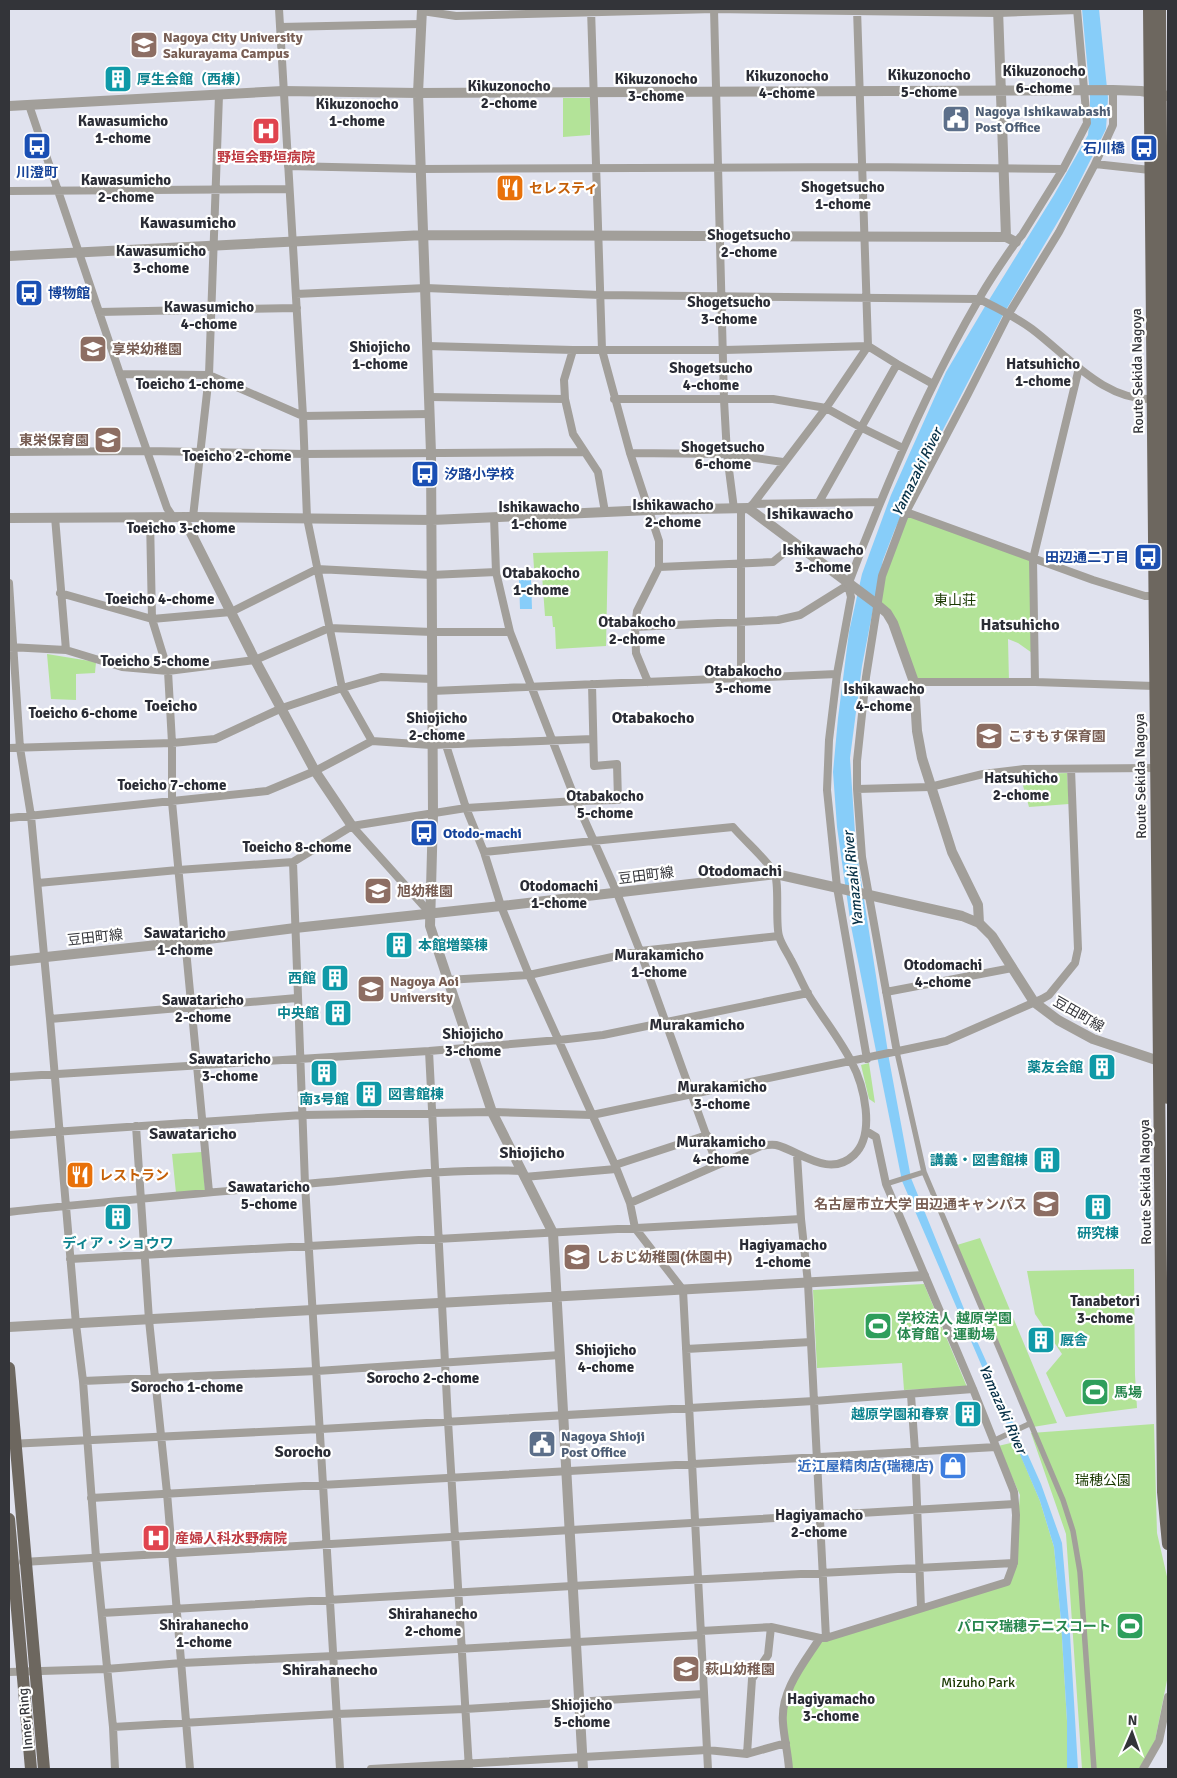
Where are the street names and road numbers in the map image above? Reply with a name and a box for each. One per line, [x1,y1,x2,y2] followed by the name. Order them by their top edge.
[1128,308,1147,434] street label: Route Sekida Nagoya
[1131,713,1150,839] street label: Route Sekida Nagoya
[617,864,675,887] street label: 豆田町線
[66,926,124,949] street label: 豆田町線
[1050,993,1107,1036] street label: 豆田町線
[1136,1119,1155,1245] street label: Route Sekida Nagoya
[14,1687,37,1751] street label: Inner Ring

